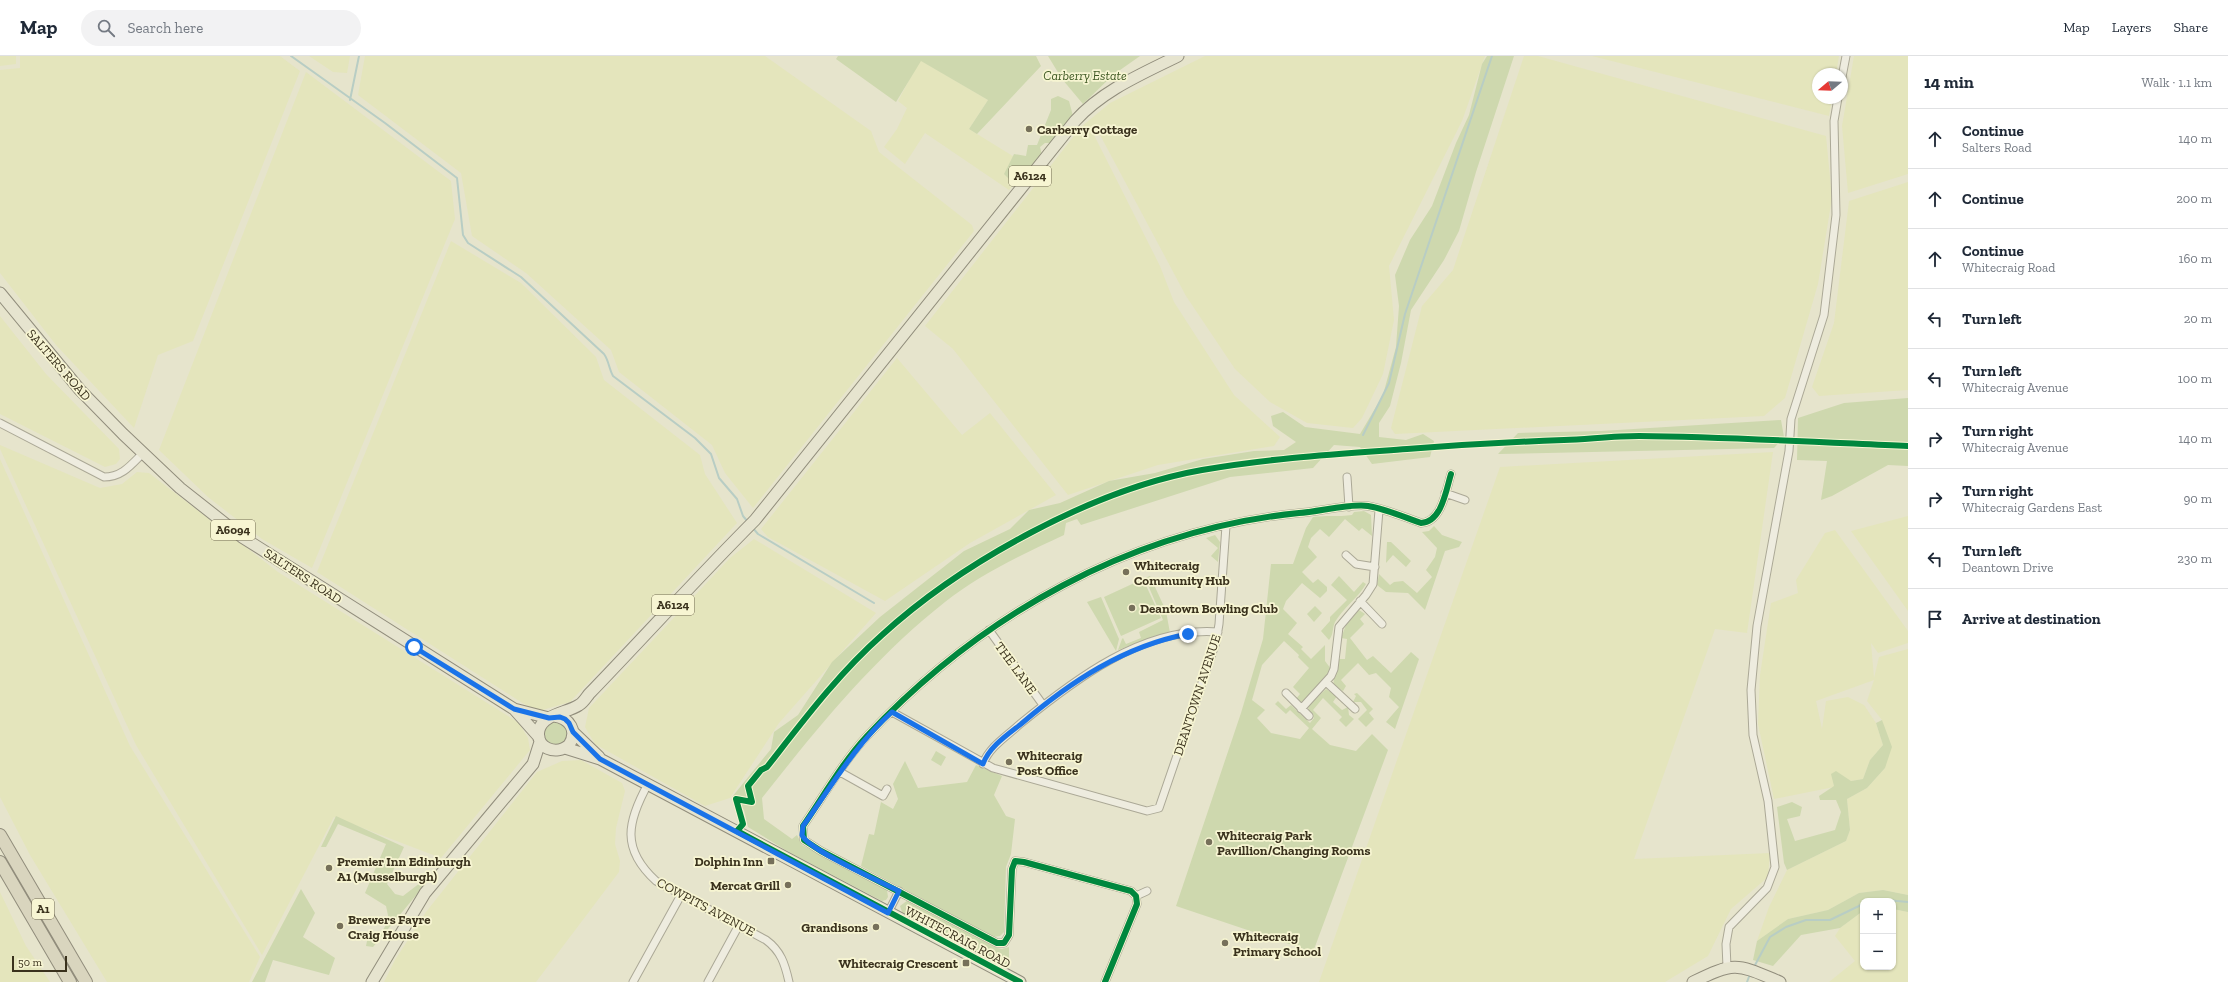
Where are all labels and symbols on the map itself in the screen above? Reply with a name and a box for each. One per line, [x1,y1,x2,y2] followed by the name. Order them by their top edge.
[1043,68,1127,83] park label: Carberry Estate
[1812,68,1848,104] north arrow
[1037,122,1138,137] place label: Carberry Cottage
[1024,124,1034,134] marker: Carberry Cottage
[1009,166,1051,186] road number: A6124
[24,326,94,404] street label: SALTERS ROAD
[211,520,255,540] road number: A6094
[261,545,345,607] street label: SALTERS ROAD
[1134,558,1230,588] place label: Whitecraig Community Hub
[1121,567,1131,577] marker: Whitecraig Community Hub
[652,595,694,615] road number: A6124
[1140,601,1278,616] place label: Deantown Bowling Club
[1127,603,1137,613] marker: Deantown Bowling Club
[1179,625,1197,643] route end
[1170,632,1224,757] street label: DEANTOWN AVENUE
[405,638,423,656] route start
[992,639,1040,697] street label: THE LANE
[1017,748,1083,778] place label: Whitecraig Post Office
[1004,757,1014,767] marker: Whitecraig Post Office
[1217,828,1370,858] place label: Whitecraig Park Pavillion/Changing Rooms
[1204,837,1214,847] marker: Whitecraig Park Pavillion/Changing Rooms
[337,854,471,884] place label: Premier Inn Edinburgh A1 (Musselburgh)
[695,854,763,869] place label: Dolphin Inn
[766,856,776,866] marker: Dolphin Inn
[324,863,334,873] marker: Premier Inn Edinburgh A1 (Musselburgh)
[654,875,758,939] street label: COWPITS AVENUE
[710,878,780,893] place label: Mercat Grill
[783,880,793,890] marker: Mercat Grill
[32,899,54,919] road number: A1
[903,903,1013,971] street label: WHITECRAIG ROAD
[348,912,431,942] place label: Brewers Fayre Craig House
[801,920,868,935] place label: Grandisons
[335,921,345,931] marker: Brewers Fayre Craig House
[871,922,881,932] marker: Grandisons
[1233,929,1322,959] place label: Whitecraig Primary School
[1220,938,1230,948] marker: Whitecraig Primary School
[12,954,67,973] scale bar
[838,956,959,971] place label: Whitecraig Crescent
[961,958,971,968] marker: Whitecraig Crescent

